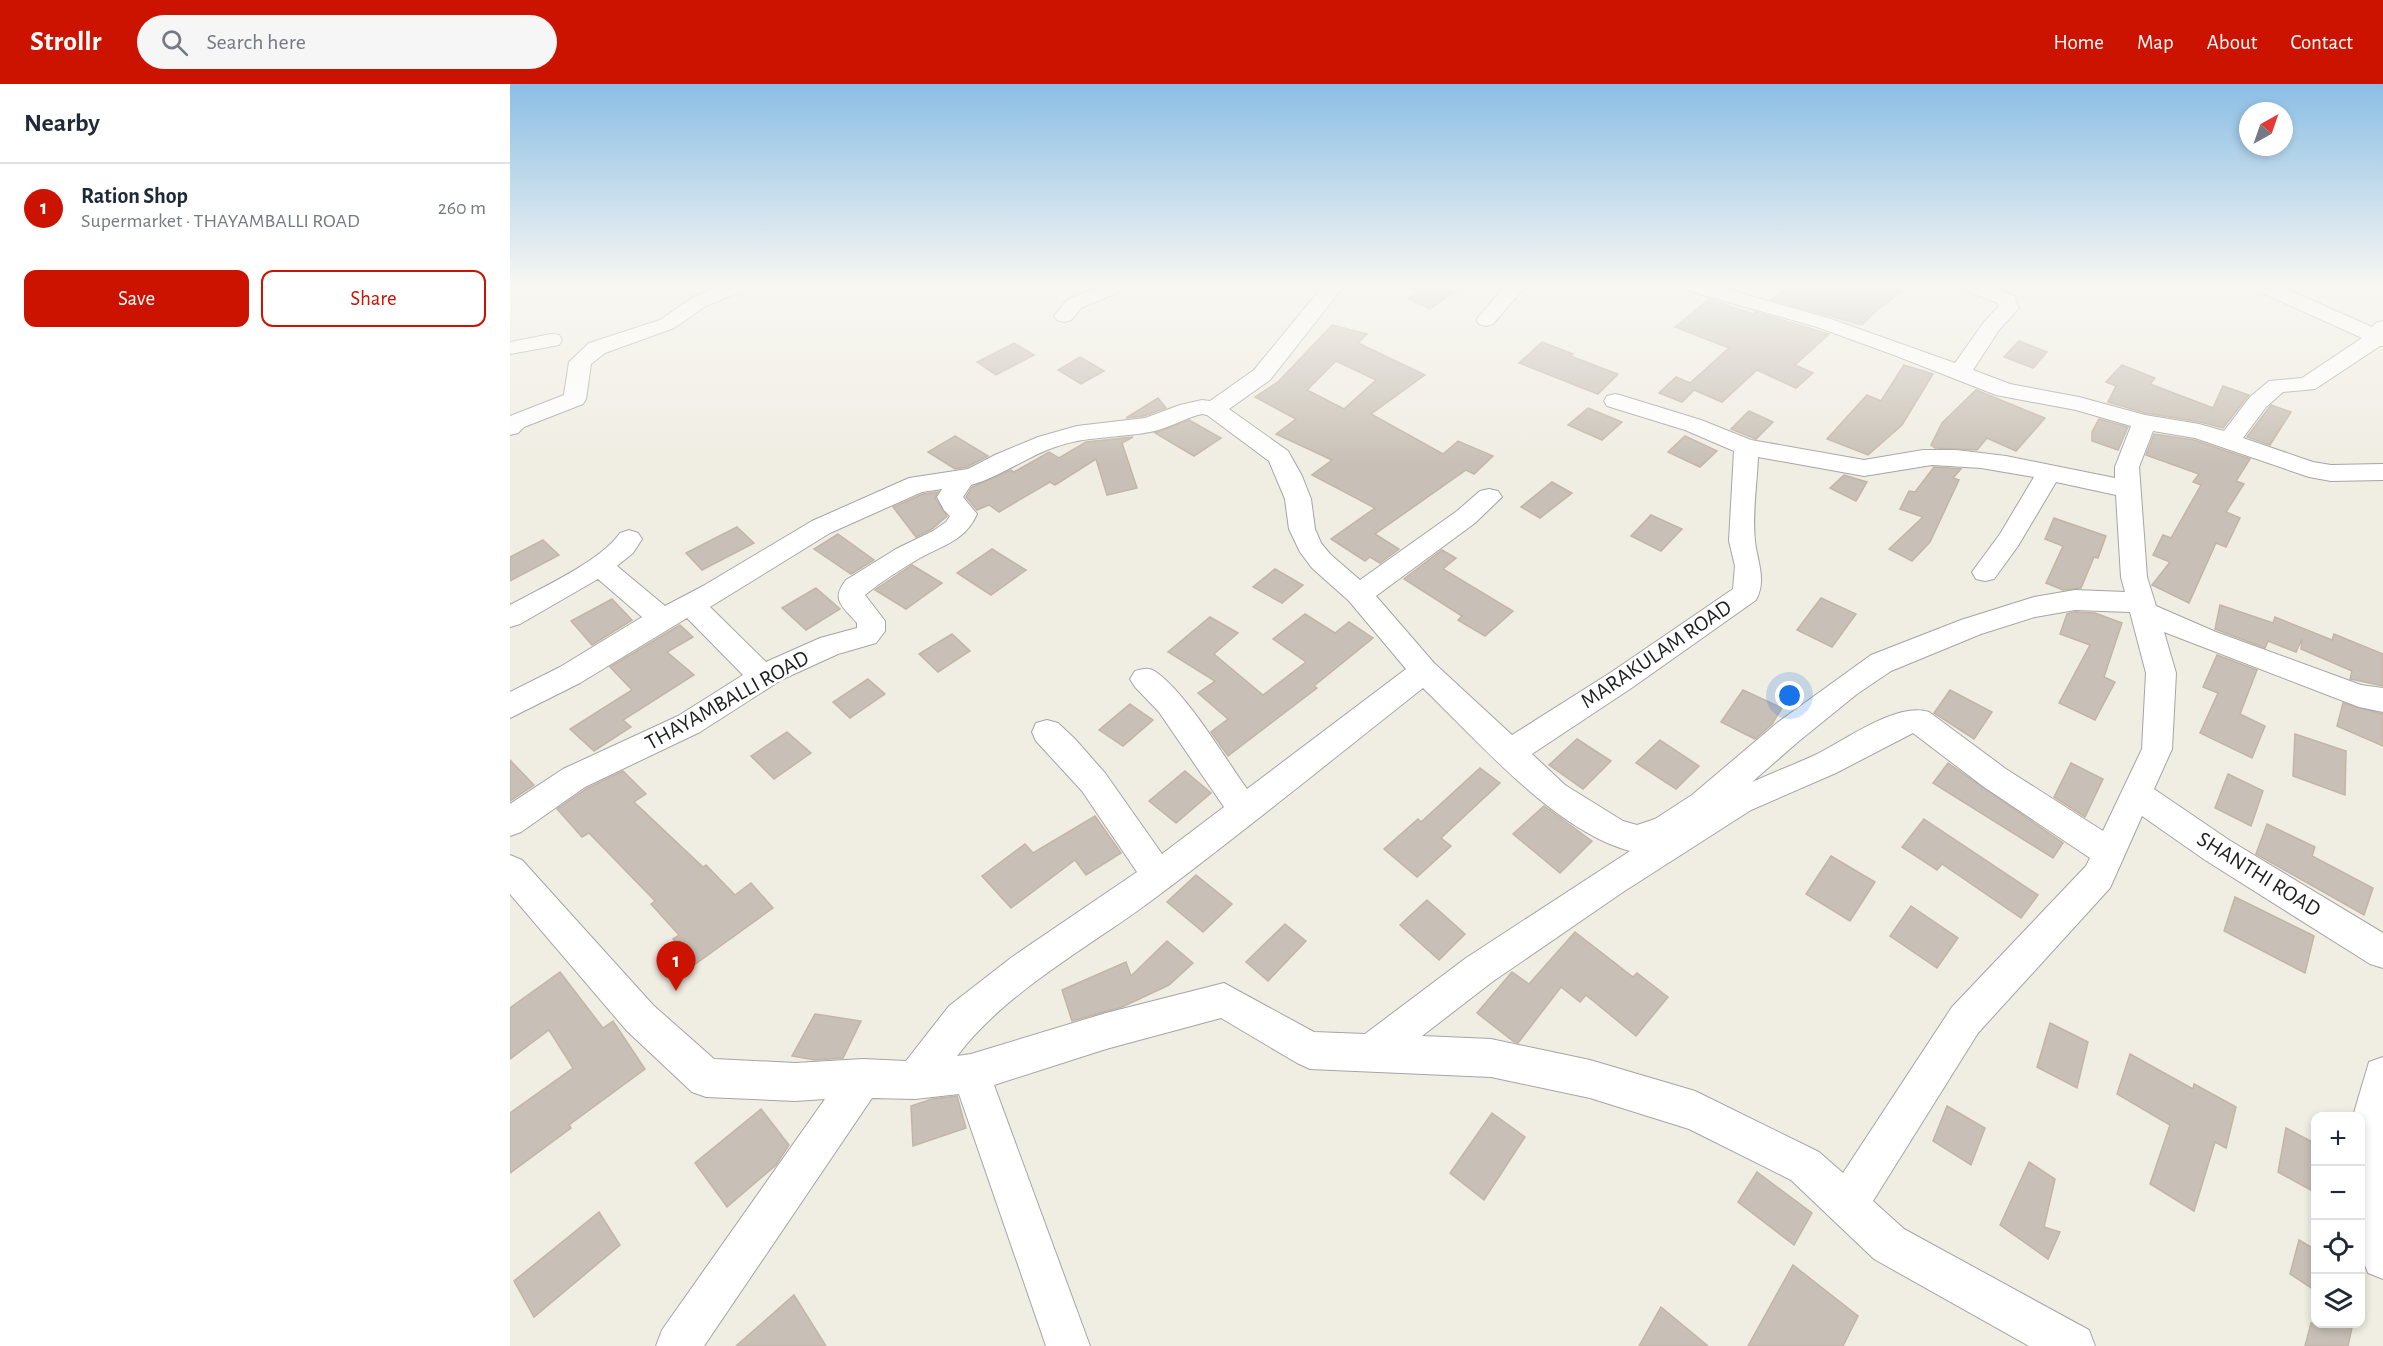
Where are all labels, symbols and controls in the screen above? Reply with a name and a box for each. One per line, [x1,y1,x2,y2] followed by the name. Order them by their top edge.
[137,15,557,69] search box
[158,26,191,59] icon: search
[30,28,101,56] text: Strollr
[206,31,306,53] text: Search here
[2053,32,2104,53] text: Home
[2137,32,2174,53] text: Map
[2207,32,2257,53] text: About
[2290,32,2353,53] text: Contact
[2239,102,2293,156] north arrow
[24,110,100,136] text: Nearby
[81,185,188,207] text: Ration Shop
[40,198,47,218] text: 1
[438,198,486,218] text: 260 m
[81,211,360,231] text: Supermarket · THAYAMBALLI ROAD
[24,270,249,327] button: Save
[261,270,486,327] button: Share
[1577,596,1735,712] street label: MARAKULAM ROAD
[642,646,812,754] street label: THAYAMBALLI ROAD
[1775,681,1804,710] your location
[2193,827,2325,921] street label: SHANTHI ROAD
[656,942,696,991] pin: 1
[2311,1112,2365,1328] map controls
[2311,1112,2365,1166] button: +
[2311,1166,2365,1220] button: −
[2311,1220,2365,1274] button: locate
[2311,1274,2365,1328] button: layers

